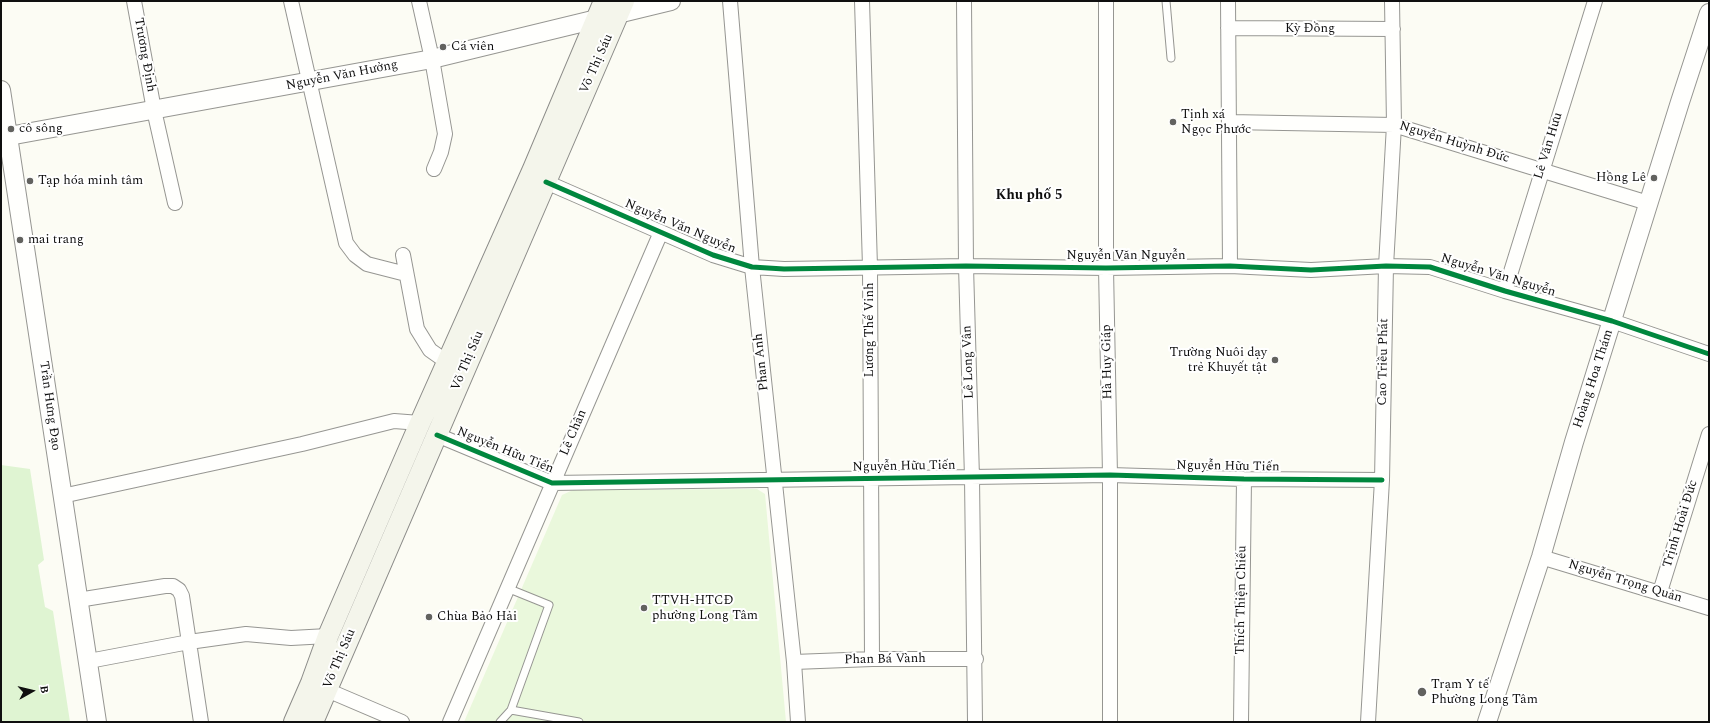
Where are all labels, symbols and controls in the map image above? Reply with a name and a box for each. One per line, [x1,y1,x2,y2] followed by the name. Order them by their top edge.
[130,17,158,93] street label: Trương Định
[1285,21,1335,37] street label: Kỳ Đồng
[577,32,617,96] street label: Võ Thị Sáu
[451,39,494,55] place label: Cá viên
[438,42,448,52] marker: Cá viên
[285,57,399,95] street label: Nguyễn Văn Hưởng
[1181,107,1251,138] place label: Tịnh xá Ngọc Phước
[1531,111,1567,181] street label: Lê Văn Hưu
[1168,117,1178,127] marker: Tịnh xá Ngọc Phước
[1397,119,1511,167] street label: Nguyễn Huỳnh Đức
[19,121,63,137] place label: cô sông
[6,124,16,134] marker: cô sông
[1596,170,1646,186] place label: Hồng Lê
[38,173,143,189] place label: Tạp hóa minh tâm
[1649,173,1659,183] marker: Hồng Lê
[25,176,35,186] marker: Tạp hóa minh tâm
[995,188,1063,204] district label: Khu phố 5
[622,197,738,257] street label: Nguyễn Văn Nguyễn
[28,232,84,248] place label: mai trang
[15,235,25,245] marker: mai trang
[1066,248,1186,264] street label: Nguyễn Văn Nguyễn
[1439,251,1557,301] street label: Nguyễn Văn Nguyễn
[862,282,878,378] street label: Lương Thế Vinh
[1375,318,1393,406] street label: Cao Triều Phát
[1100,324,1116,400] street label: Hà Huy Giáp
[960,325,978,399] street label: Lê Long Vân
[1571,328,1617,430] street label: Hoàng Hoa Thám
[448,329,488,393] street label: Võ Thị Sáu
[751,332,773,392] street label: Phan Anh
[1169,345,1267,376] place label: Trường Nuôi dạy trẻ Khuyết tật
[1270,355,1280,365] marker: Trường Nuôi dạy trẻ Khuyết tật
[35,360,63,452] street label: Trần Hưng Đạo
[557,408,591,458] street label: Lê Chân
[454,424,556,478] street label: Nguyễn Hữu Tiến
[852,458,956,476] street label: Nguyễn Hữu Tiến
[1176,458,1280,476] street label: Nguyễn Hữu Tiến
[1660,478,1702,570] street label: Trịnh Hoài Đức
[1233,545,1251,655] street label: Thích Thiện Chiếu
[1566,557,1684,607] street label: Nguyễn Trọng Quản
[652,593,758,624] place label: TTVH-HTCĐ phường Long Tâm
[639,603,649,613] marker: TTVH-HTCĐ phường Long Tâm
[437,609,517,625] place label: Chùa Bảo Hải
[424,612,434,622] marker: Chùa Bảo Hải
[320,627,360,691] street label: Võ Thị Sáu
[844,651,926,669] street label: Phan Bá Vành
[12,671,52,711] north arrow
[1431,677,1538,708] place label: Trạm Y tế Phường Long Tâm
[35,684,53,694] text: B
[1416,686,1428,698] marker: Trạm Y tế Phường Long Tâm

